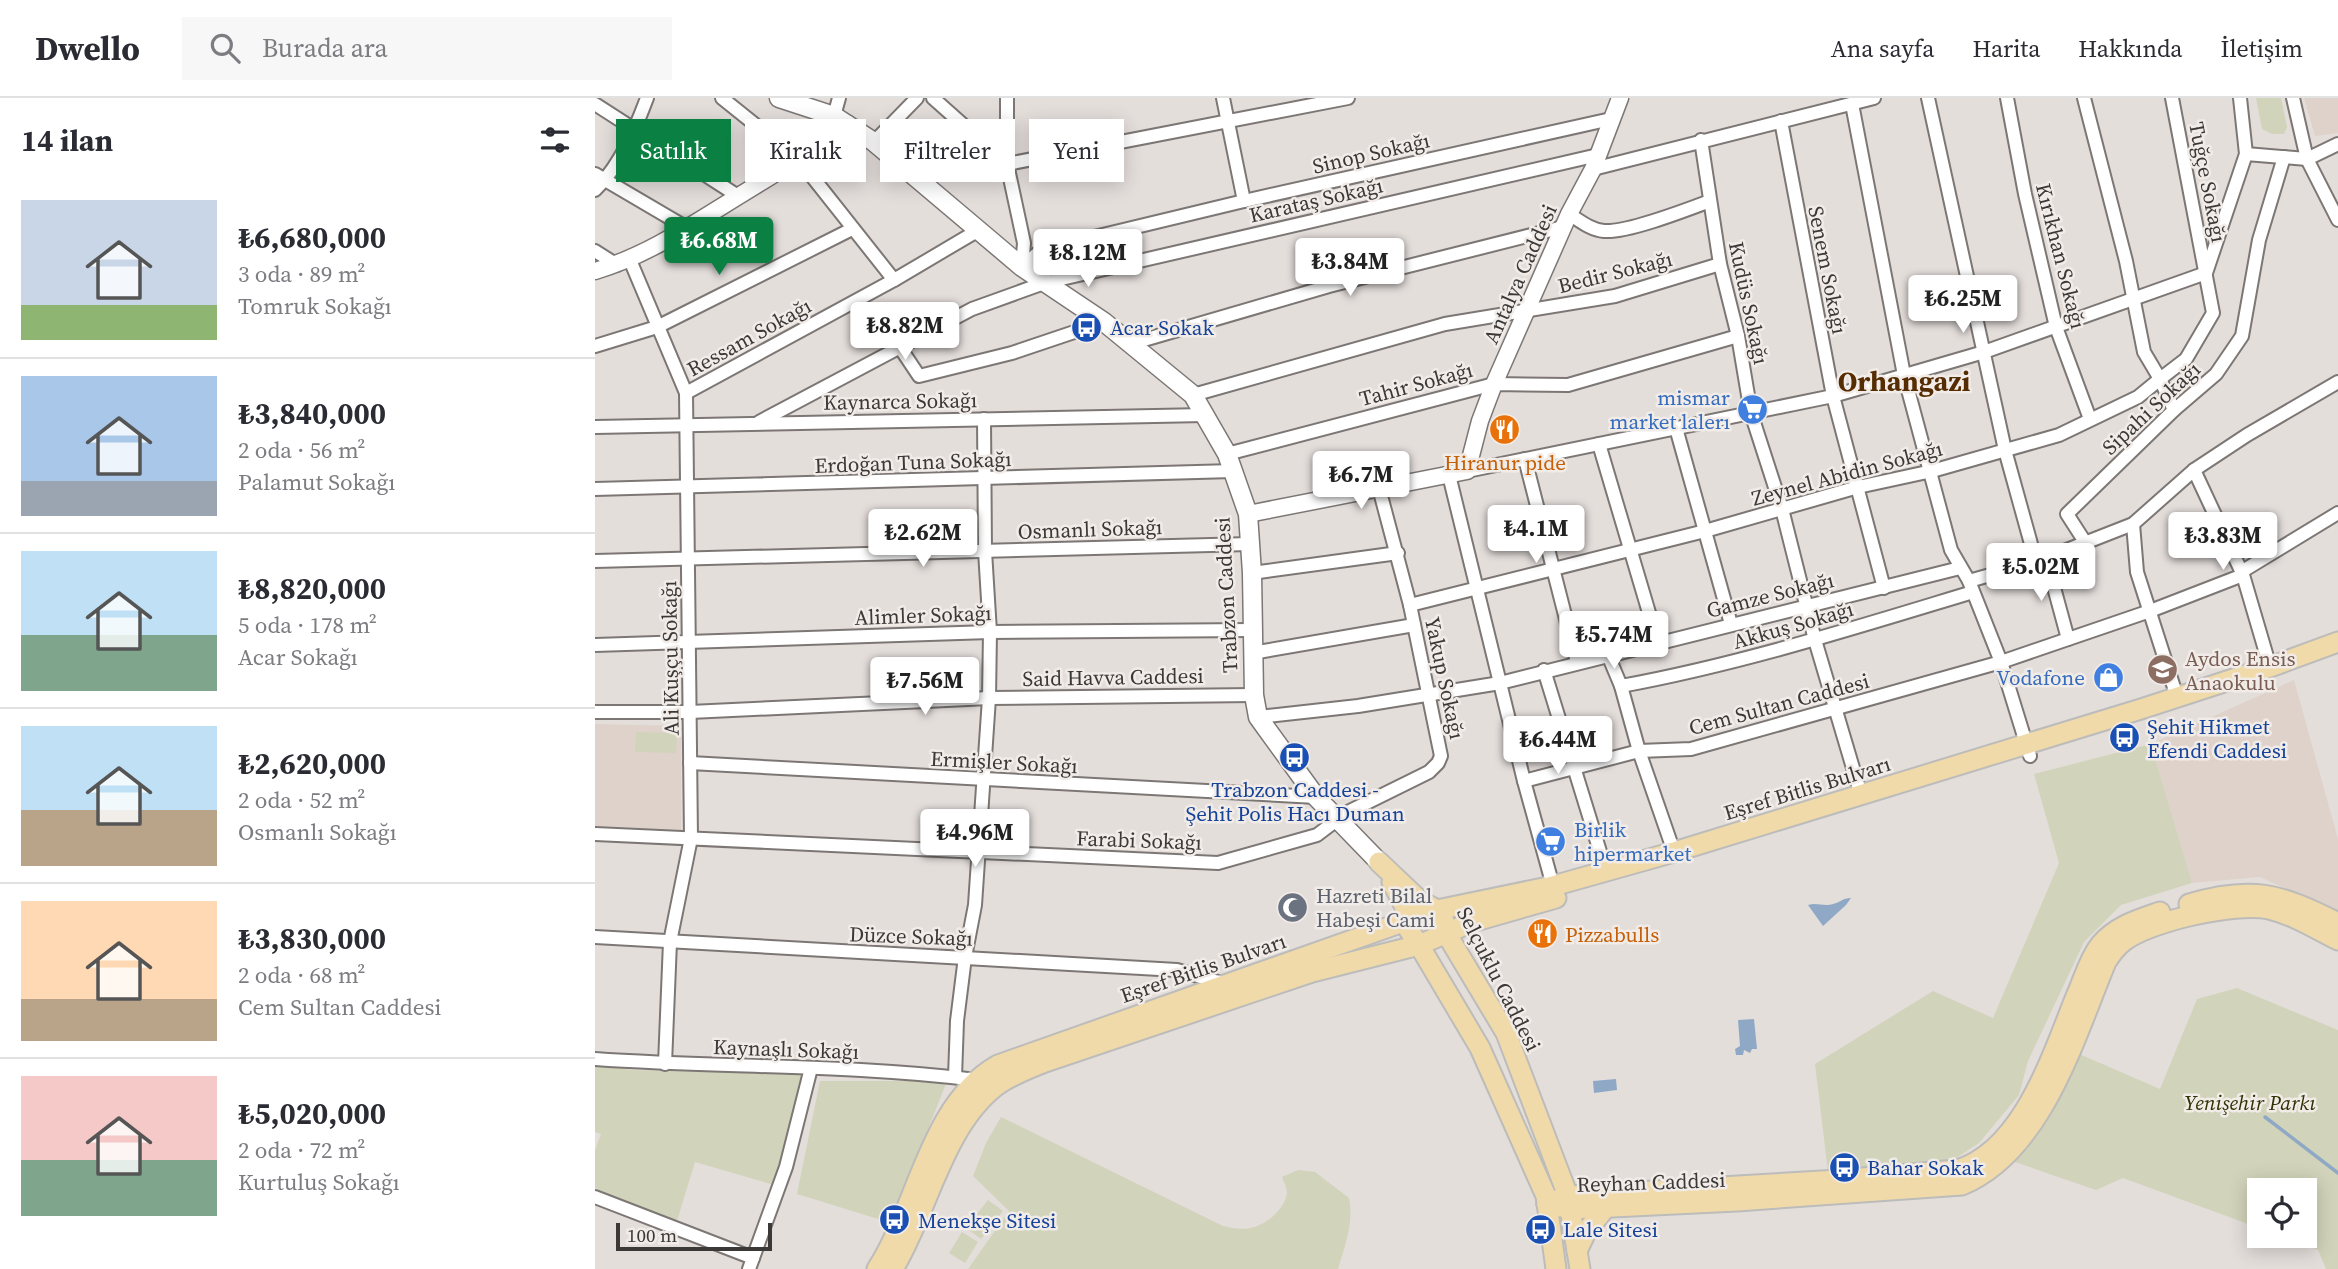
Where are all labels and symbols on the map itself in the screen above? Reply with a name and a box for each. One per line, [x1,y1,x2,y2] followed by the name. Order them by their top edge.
[2182,119,2234,245] street label: Tuğçe Sokağı
[1310,125,1432,181] street label: Sinop Sokağı
[1246,171,1386,229] street label: Karataş Sokağı
[2029,180,2093,332] street label: Kırıkhan Sokağı
[1476,200,1564,348] street label: Antalya Caddesi
[1801,203,1855,337] street label: Senem Sokağı
[662,218,776,277] pin: ₺6.68M
[1031,230,1145,289] pin: ₺8.12M
[1293,238,1407,298] pin: ₺3.84M
[1722,239,1776,367] street label: Kudüs Sokağı
[1555,244,1675,300] street label: Bedir Sokağı
[1906,275,2020,335] pin: ₺6.25M
[682,291,816,383] street label: Ressam Sokağı
[848,302,962,362] pin: ₺8.82M
[1070,310,1104,344] bus stop icon: Acar Sokak
[1110,313,1214,342] place label: Acar Sokak
[1356,355,1476,413] street label: Tahir Sokağı
[2096,355,2206,461] street label: Sipahi Sokağı
[1838,362,1970,400] district label: Orhangazi
[1610,383,1730,436] place label: mismar market lalerı
[823,385,977,417] street label: Kaynarca Sokağı
[1736,392,1770,426] supermarket icon: mismar market lalerı
[1488,413,1522,447] restaurant icon: Hiranur pide
[1748,434,1946,512] street label: Zeynel Abidin Sokağı
[814,444,1012,480] street label: Erdoğan Tuna Sokağı
[1444,448,1566,477] place label: Hiranur pide
[1312,452,1410,511] pin: ₺6.7M
[1487,505,1585,565] pin: ₺4.1M
[866,510,980,569] pin: ₺2.62M
[1017,512,1163,546] street label: Osmanlı Sokağı
[2166,512,2280,572] pin: ₺3.83M
[1207,516,1245,674] street label: Trabzon Caddesi
[1984,544,2098,603] pin: ₺5.02M
[1703,565,1837,625] street label: Gamze Sokağı
[654,580,686,736] street label: Ali Kuşçu Sokağı
[1729,594,1857,656] street label: Akkuş Sokağı
[854,598,992,632] street label: Alimler Sokağı
[1557,612,1671,671] pin: ₺5.74M
[1418,614,1472,742] street label: Yakup Sokağı
[2185,644,2296,697] place label: Aydos Ensis Anaokulu
[2145,653,2179,687] school or university icon: Aydos Ensis Anaokulu
[868,658,982,717] pin: ₺7.56M
[2091,660,2125,694] shop icon: Vodafone
[1022,661,1204,693] street label: Said Havva Caddesi
[1996,663,2085,692] place label: Vodafone
[1686,666,1872,742] street label: Cem Sultan Caddesi
[2147,712,2287,765] place label: Şehit Hikmet Efendi Caddesi
[1501,716,1615,776] pin: ₺6.44M
[2107,721,2141,755] bus stop icon: Şehit Hikmet Efendi Caddesi
[1278,740,1312,774] bus stop icon: Trabzon Caddesi - Şehit Polis Hacı Duman
[930,744,1078,780] street label: Ermişler Sokağı
[1720,749,1894,827] street label: Eşref Bitlis Bulvarı
[1185,775,1405,828] place label: Trabzon Caddesi - Şehit Polis Hacı Duman
[918,810,1032,869] pin: ₺4.96M
[1574,815,1691,868] place label: Birlik hipermarket
[1076,823,1202,857] street label: Farabi Sokağı
[1534,824,1568,858] supermarket icon: Birlik hipermarket
[1316,881,1435,934] place label: Hazreti Bilal Habeşi Cami
[1276,890,1310,924] mosque icon: Hazreti Bilal Habeşi Cami
[1450,902,1548,1056] street label: Selçuklu Caddesi
[1525,917,1559,951] restaurant icon: Pizzabulls
[849,919,973,953] street label: Düzce Sokağı
[1565,920,1659,949] place label: Pizzabulls
[1116,926,1290,1010] street label: Eşref Bitlis Bulvarı
[713,1032,859,1066] street label: Kaynaşlı Sokağı
[2184,1088,2316,1117] park label: Yenişehir Parkı
[1827,1150,1861,1184] bus stop icon: Bahar Sokak
[1867,1153,1984,1182] place label: Bahar Sokak
[1576,1165,1726,1199] street label: Reyhan Caddesi
[878,1203,912,1237] bus stop icon: Menekşe Sitesi
[918,1206,1056,1235] place label: Menekşe Sitesi
[1523,1212,1557,1246] bus stop icon: Lale Sitesi
[1563,1215,1658,1244] place label: Lale Sitesi
[616,1220,772,1252] scale bar

